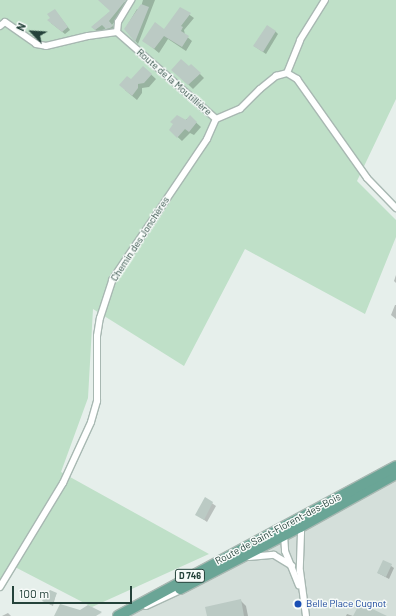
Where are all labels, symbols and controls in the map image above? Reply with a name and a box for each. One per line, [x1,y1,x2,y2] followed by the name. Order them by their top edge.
[12,12,52,52] north arrow
[13,21,28,33] text: N
[134,46,214,118] street label: Route de la Moutillière
[108,194,172,284] street label: Chemin des Jonchères
[213,491,343,567] street label: Route de Saint-Florent-des-Bois
[174,569,206,583] road number: D 746
[14,578,134,604] scale bar
[19,586,49,600] text: 100 m
[306,598,386,610] place label: Belle Place Cugnot
[293,599,303,609] marker: Belle Place Cugnot

